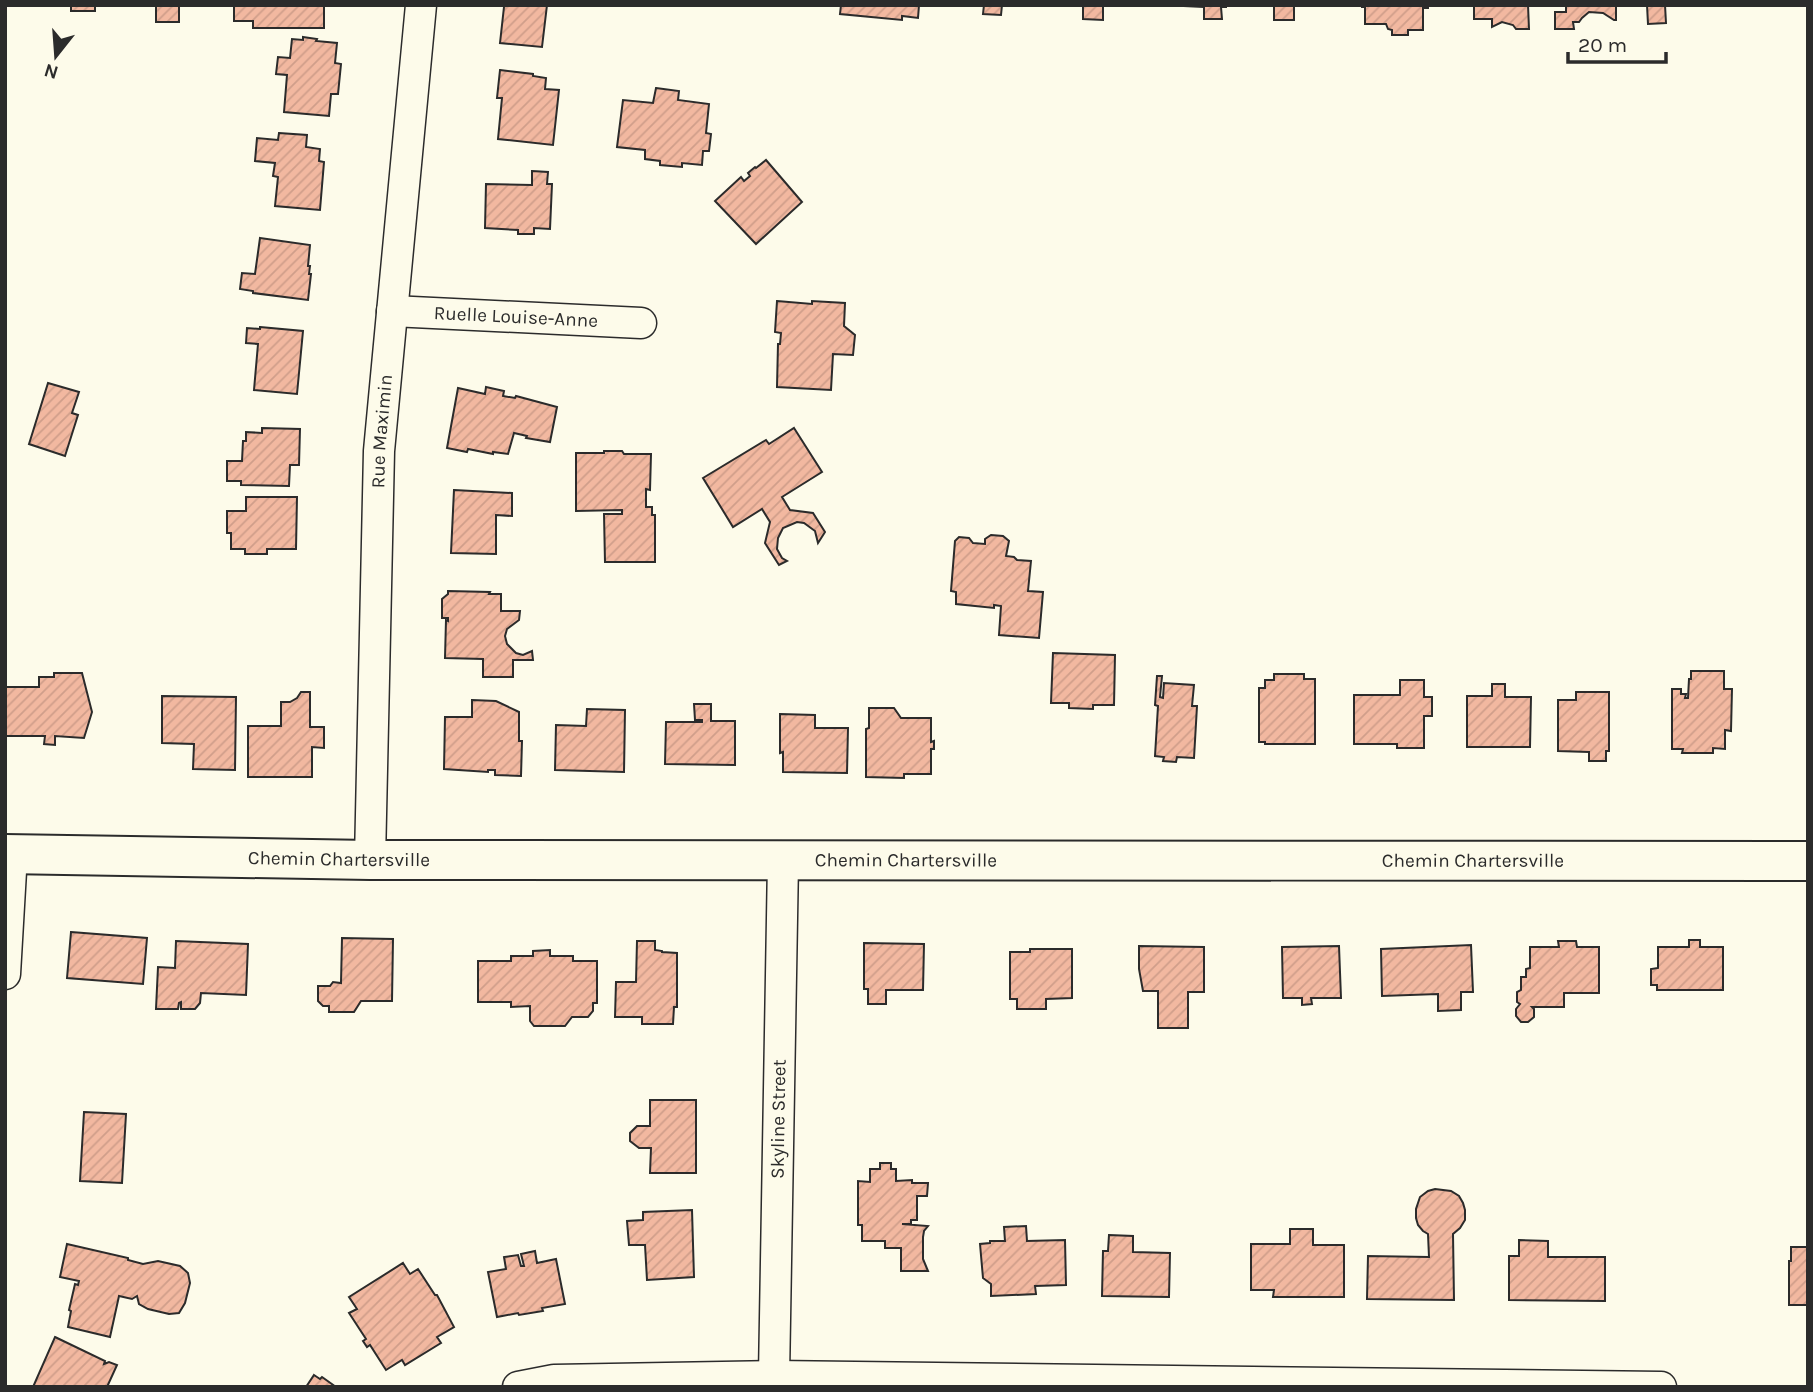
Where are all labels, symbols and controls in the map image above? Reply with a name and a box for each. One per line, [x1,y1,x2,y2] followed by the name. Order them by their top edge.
[21,21,91,91] north arrow
[1568,21,1666,65] scale bar
[1578,33,1627,57] text: 20 m
[42,59,61,84] text: N
[433,302,598,332] street label: Ruelle Louise-Anne
[367,373,397,488] street label: Rue Maximin
[248,847,430,871] street label: Chemin Chartersville
[815,849,997,871] street label: Chemin Chartersville
[1382,850,1564,872] street label: Chemin Chartersville
[766,1059,791,1179] street label: Skyline Street

